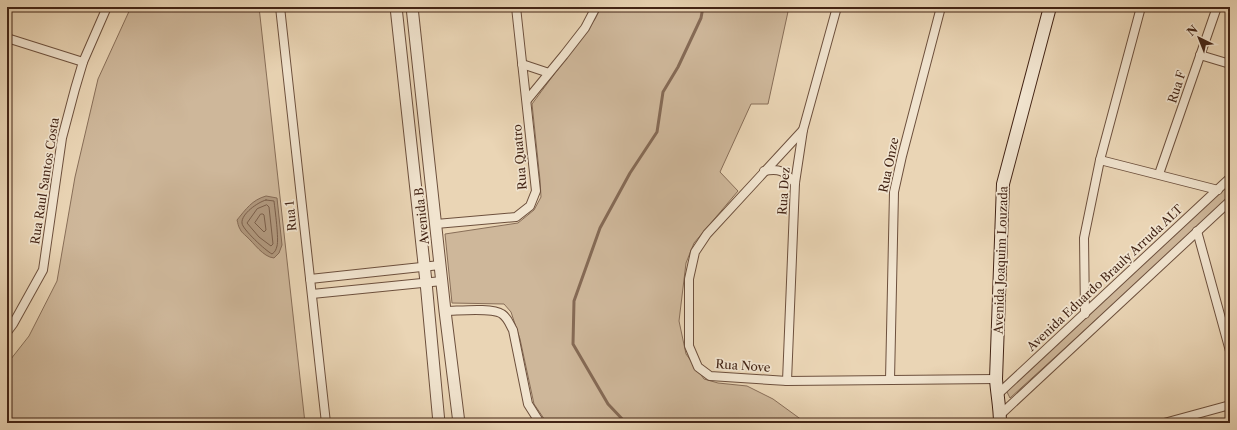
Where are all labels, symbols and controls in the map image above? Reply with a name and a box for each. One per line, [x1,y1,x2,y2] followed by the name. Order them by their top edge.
[1179,18,1219,58] north arrow
[1184,22,1201,39] text: N
[1164,68,1189,105] street label: Rua F
[27,116,62,245] street label: Rua Raul Santos Costa
[509,124,530,190] street label: Rua Quatro
[875,136,902,194] street label: Rua Onze
[774,166,793,216] street label: Rua Dez
[990,185,1011,335] street label: Avenida Joaquim Louzada
[411,187,432,246] street label: Avenida B
[281,200,300,232] street label: Rua 1
[1023,201,1186,355] street label: Avenida Eduardo Brauly Arruda ALT
[715,356,771,375] street label: Rua Nove

